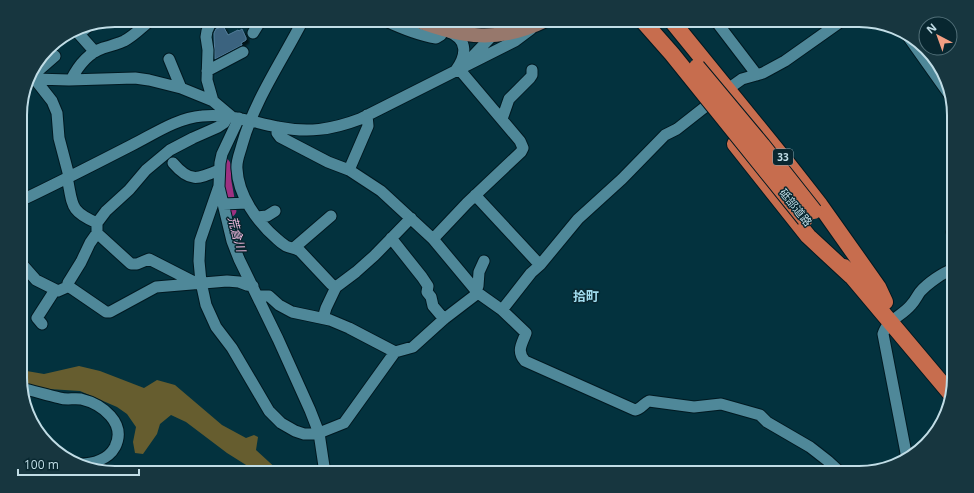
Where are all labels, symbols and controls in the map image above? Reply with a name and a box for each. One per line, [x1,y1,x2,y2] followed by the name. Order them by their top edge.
[918,16,958,56] north arrow
[923,19,939,37] text: N
[773,149,793,165] road number: 33
[776,185,816,229] street label: 砥部道路
[224,214,250,256] water label: 荒倉川
[573,287,599,305] district label: 拾町
[18,451,139,477] scale bar
[24,456,59,473] text: 100 m

